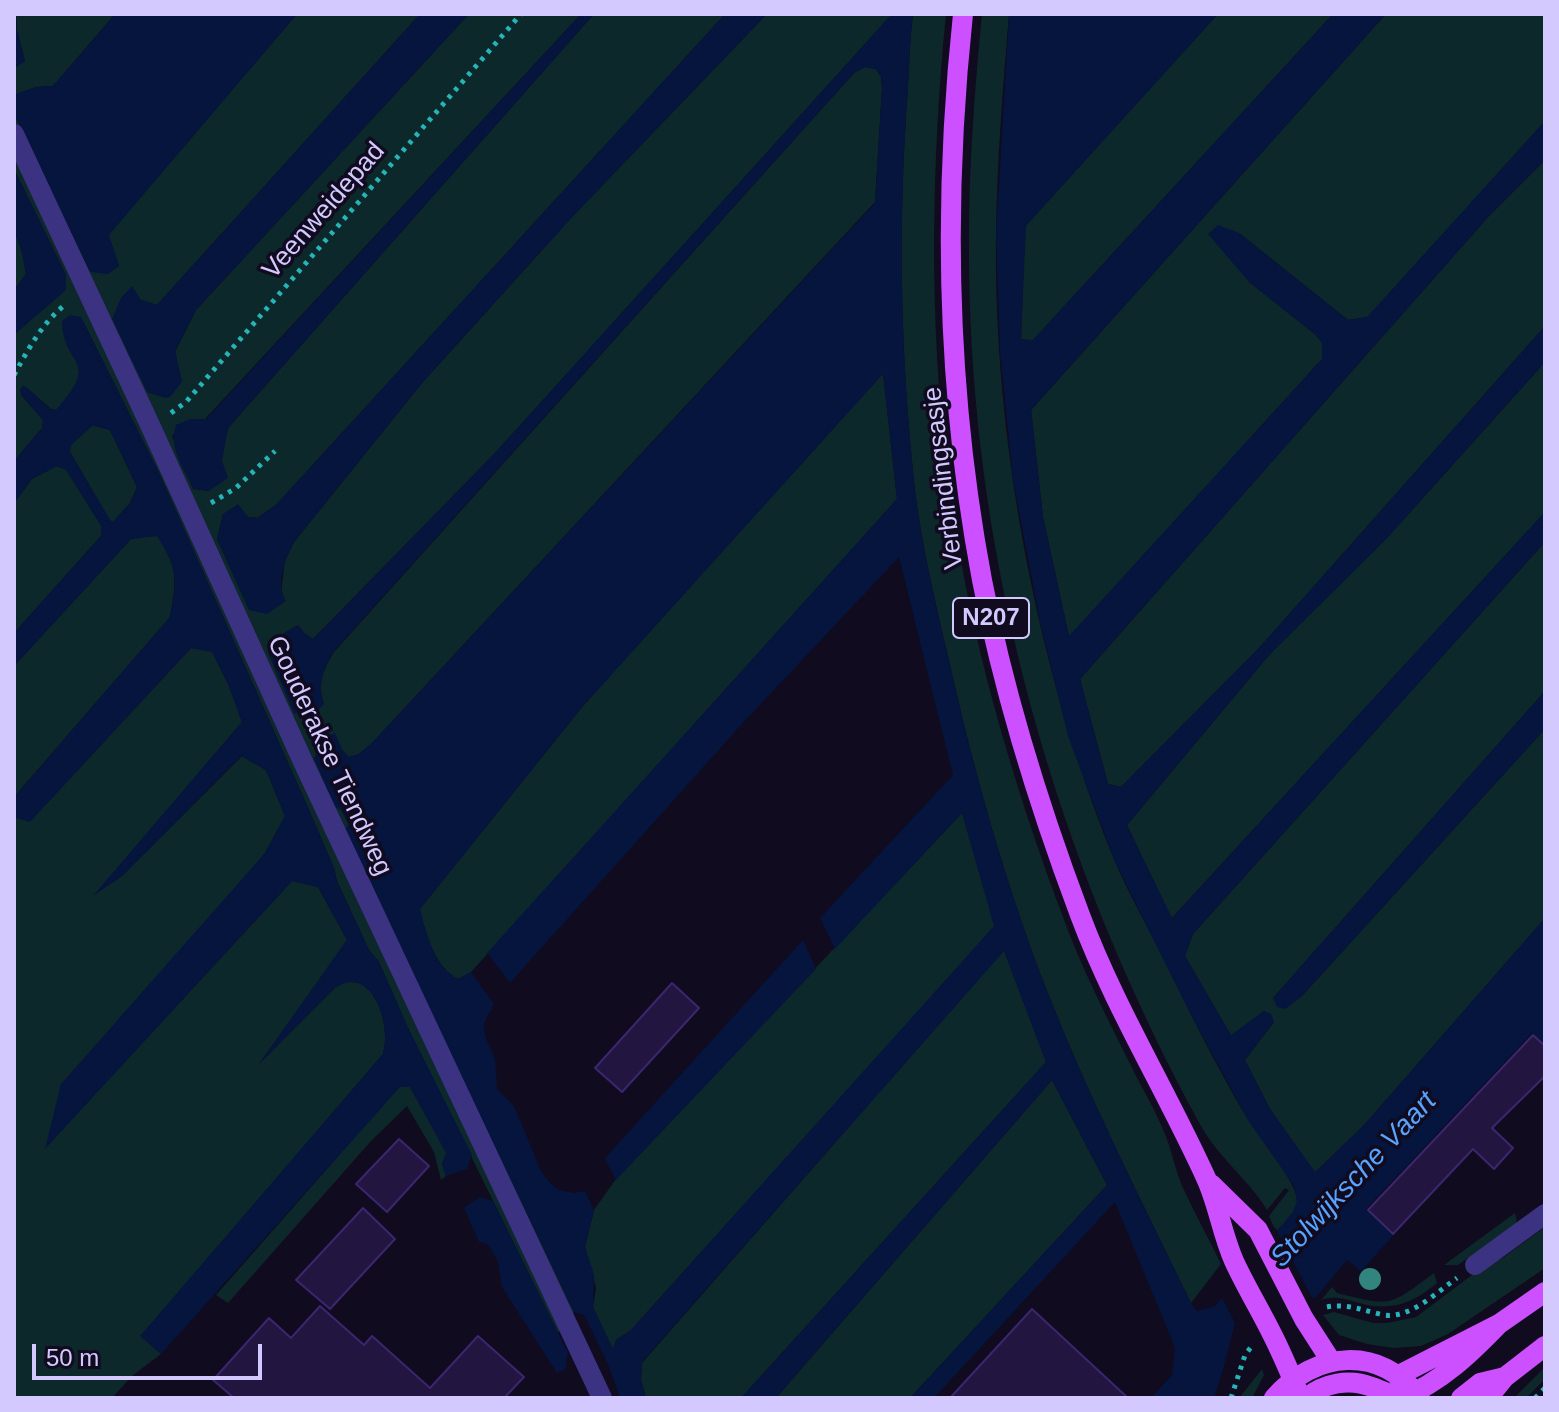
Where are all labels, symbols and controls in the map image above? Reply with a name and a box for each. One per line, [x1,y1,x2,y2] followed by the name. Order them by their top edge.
[256,136,392,286] street label: Veenweidepad
[917,385,971,571] street label: Verbindingsasje
[953,598,1029,638] road number: N207
[260,631,398,881] street label: Gouderakse Tiendweg
[1264,1085,1444,1275] water label: Stolwijksche Vaart
[36,1328,266,1378] scale bar
[46,1344,99,1371] text: 50 m

